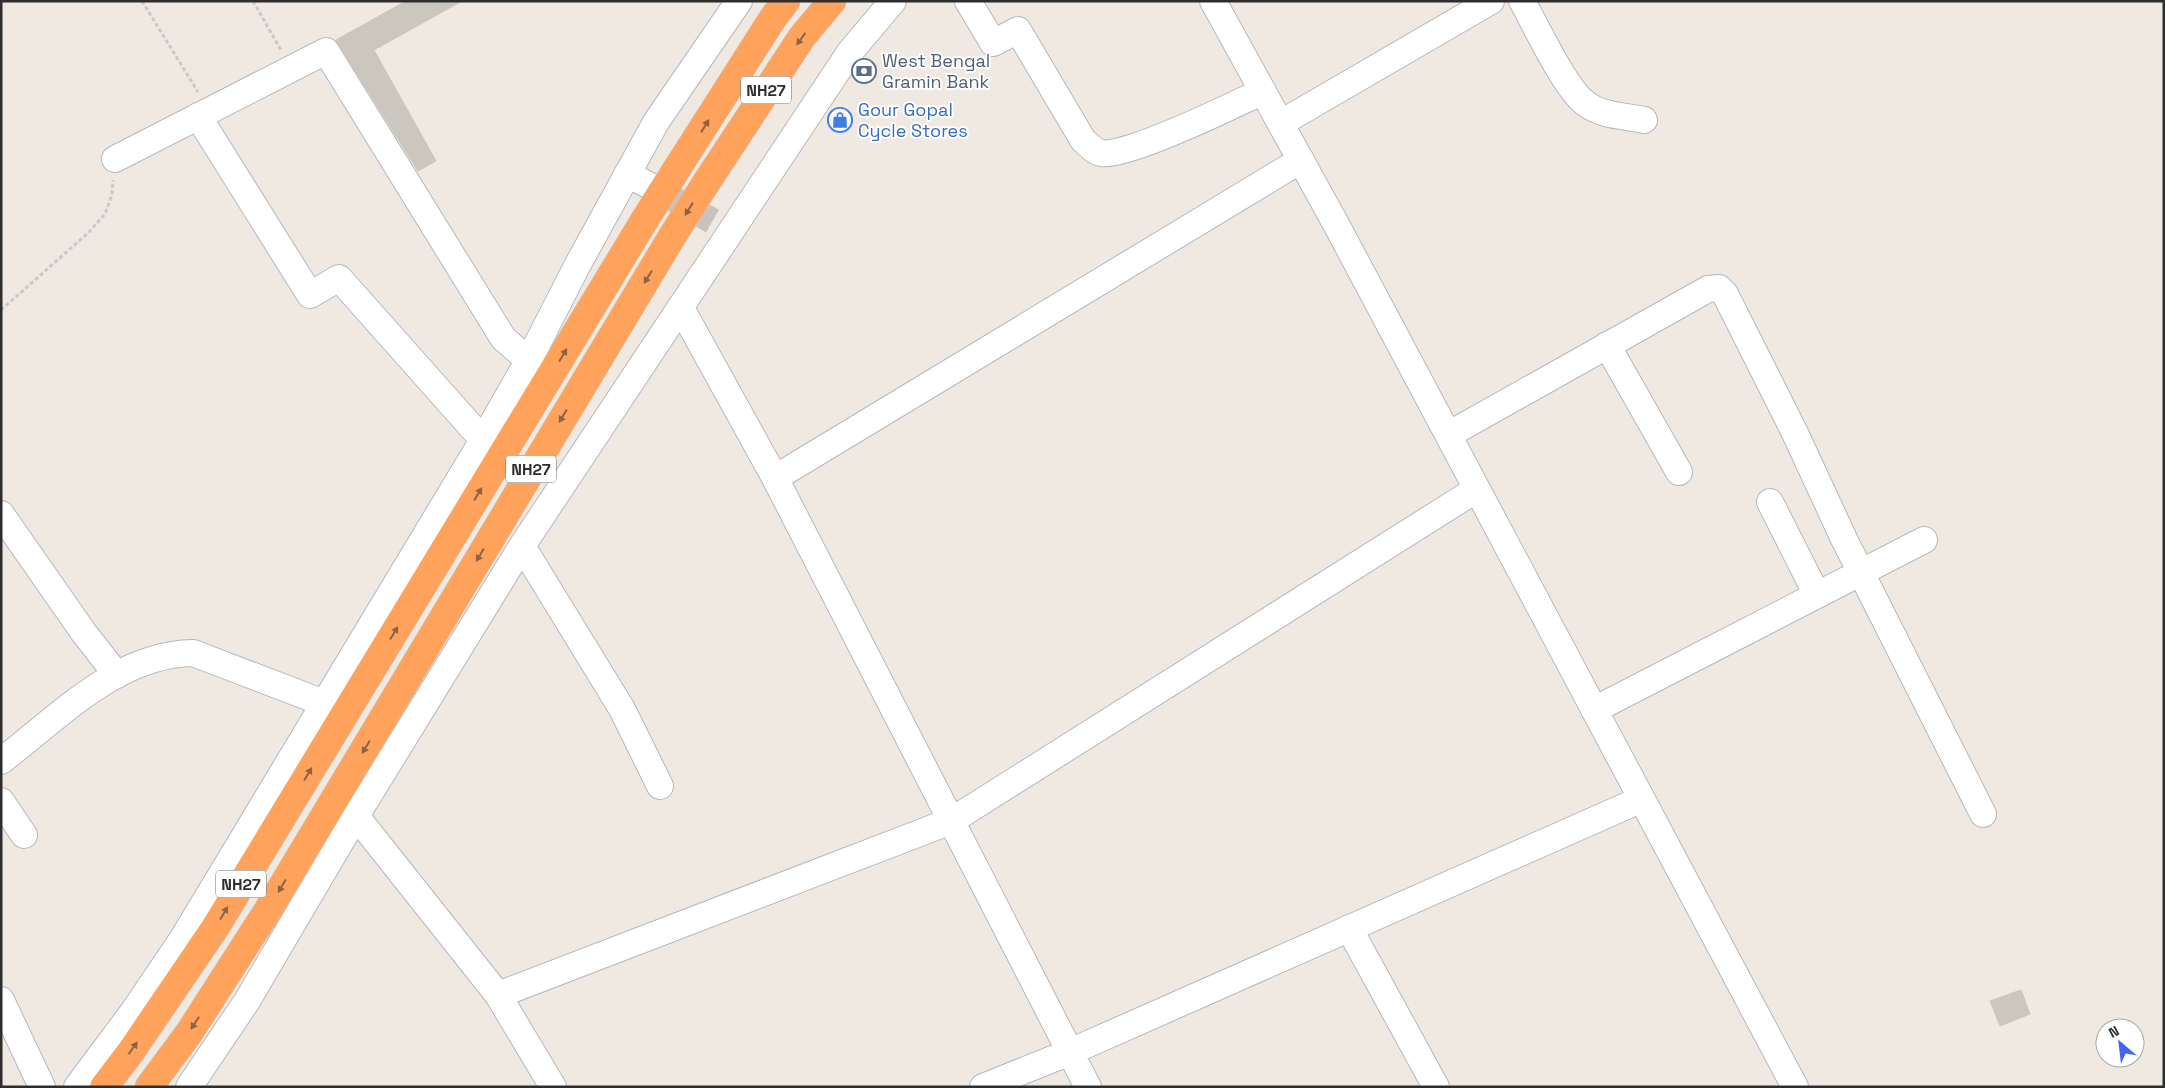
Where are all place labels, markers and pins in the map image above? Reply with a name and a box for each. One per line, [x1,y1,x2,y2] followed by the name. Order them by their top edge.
[882,49,990,93] place label: West Bengal Gramin Bank
[851,58,877,84] bank icon: West Bengal Gramin Bank
[858,98,968,142] place label: Gour Gopal Cycle Stores
[827,107,853,133] shop icon: Gour Gopal Cycle Stores

